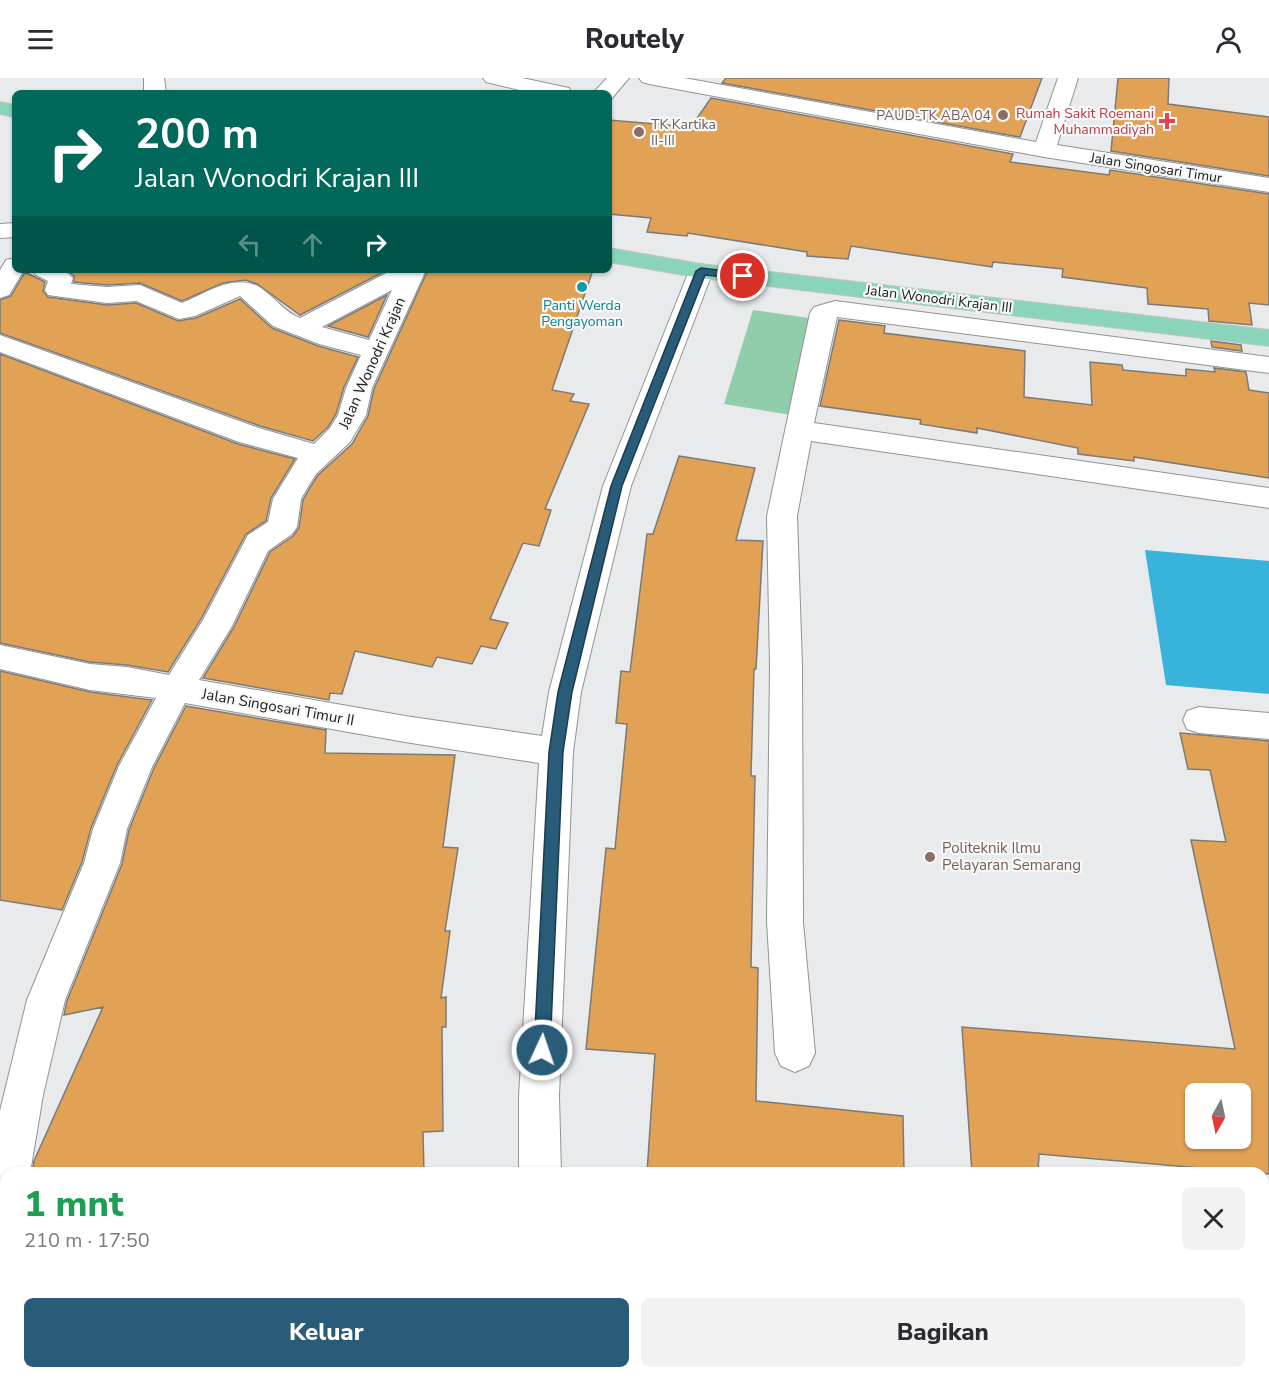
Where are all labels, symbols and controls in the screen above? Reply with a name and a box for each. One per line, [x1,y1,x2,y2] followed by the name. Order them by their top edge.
[585,21,684,58] text: Routely
[24,23,57,56] icon: menu
[1212,23,1245,56] icon: person
[1016,104,1154,139] place label: Rumah Sakit Roemani Muhammadiyah
[135,106,259,163] text: 200 m
[876,106,991,125] place label: PAUD-TK ABA 04
[996,108,1010,122] marker: PAUD-TK ABA 04
[1158,112,1176,130] marker: Rumah Sakit Roemani Muhammadiyah
[36,114,114,192] icon: right
[651,115,716,150] place label: TK Kartika II-III
[632,125,646,139] marker: TK Kartika II-III
[1088,148,1223,188] street label: Jalan Singosari Timur
[135,160,419,197] text: Jalan Wonodri Krajan III
[233,228,266,261] icon: left
[296,228,329,261] icon: ahead
[359,228,392,261] icon: right
[717,250,768,301] pin
[726,259,759,292] icon: arrive
[575,280,589,294] marker: Panti Werda Pengayoman
[864,280,1013,317] street label: Jalan Wonodri Krajan III
[333,294,410,433] street label: Jalan Wonodri Krajan
[541,296,623,331] place label: Panti Werda Pengayoman
[199,684,356,730] street label: Jalan Singosari Timur II
[942,838,1081,875] place label: Politeknik Ilmu Pelayaran Semarang
[923,850,937,864] marker: Politeknik Ilmu Pelayaran Semarang
[510,1018,574,1082] position arrow
[1185,1083,1251,1149] north arrow
[1185,1083,1251,1149] map controls
[24,1180,124,1229] text: 1 mnt
[1182,1187,1245,1250] button: close
[24,1227,150,1254] text: 210 m · 17:50
[24,1298,629,1367] button: Keluar
[641,1298,1245,1367] button: Bagikan

